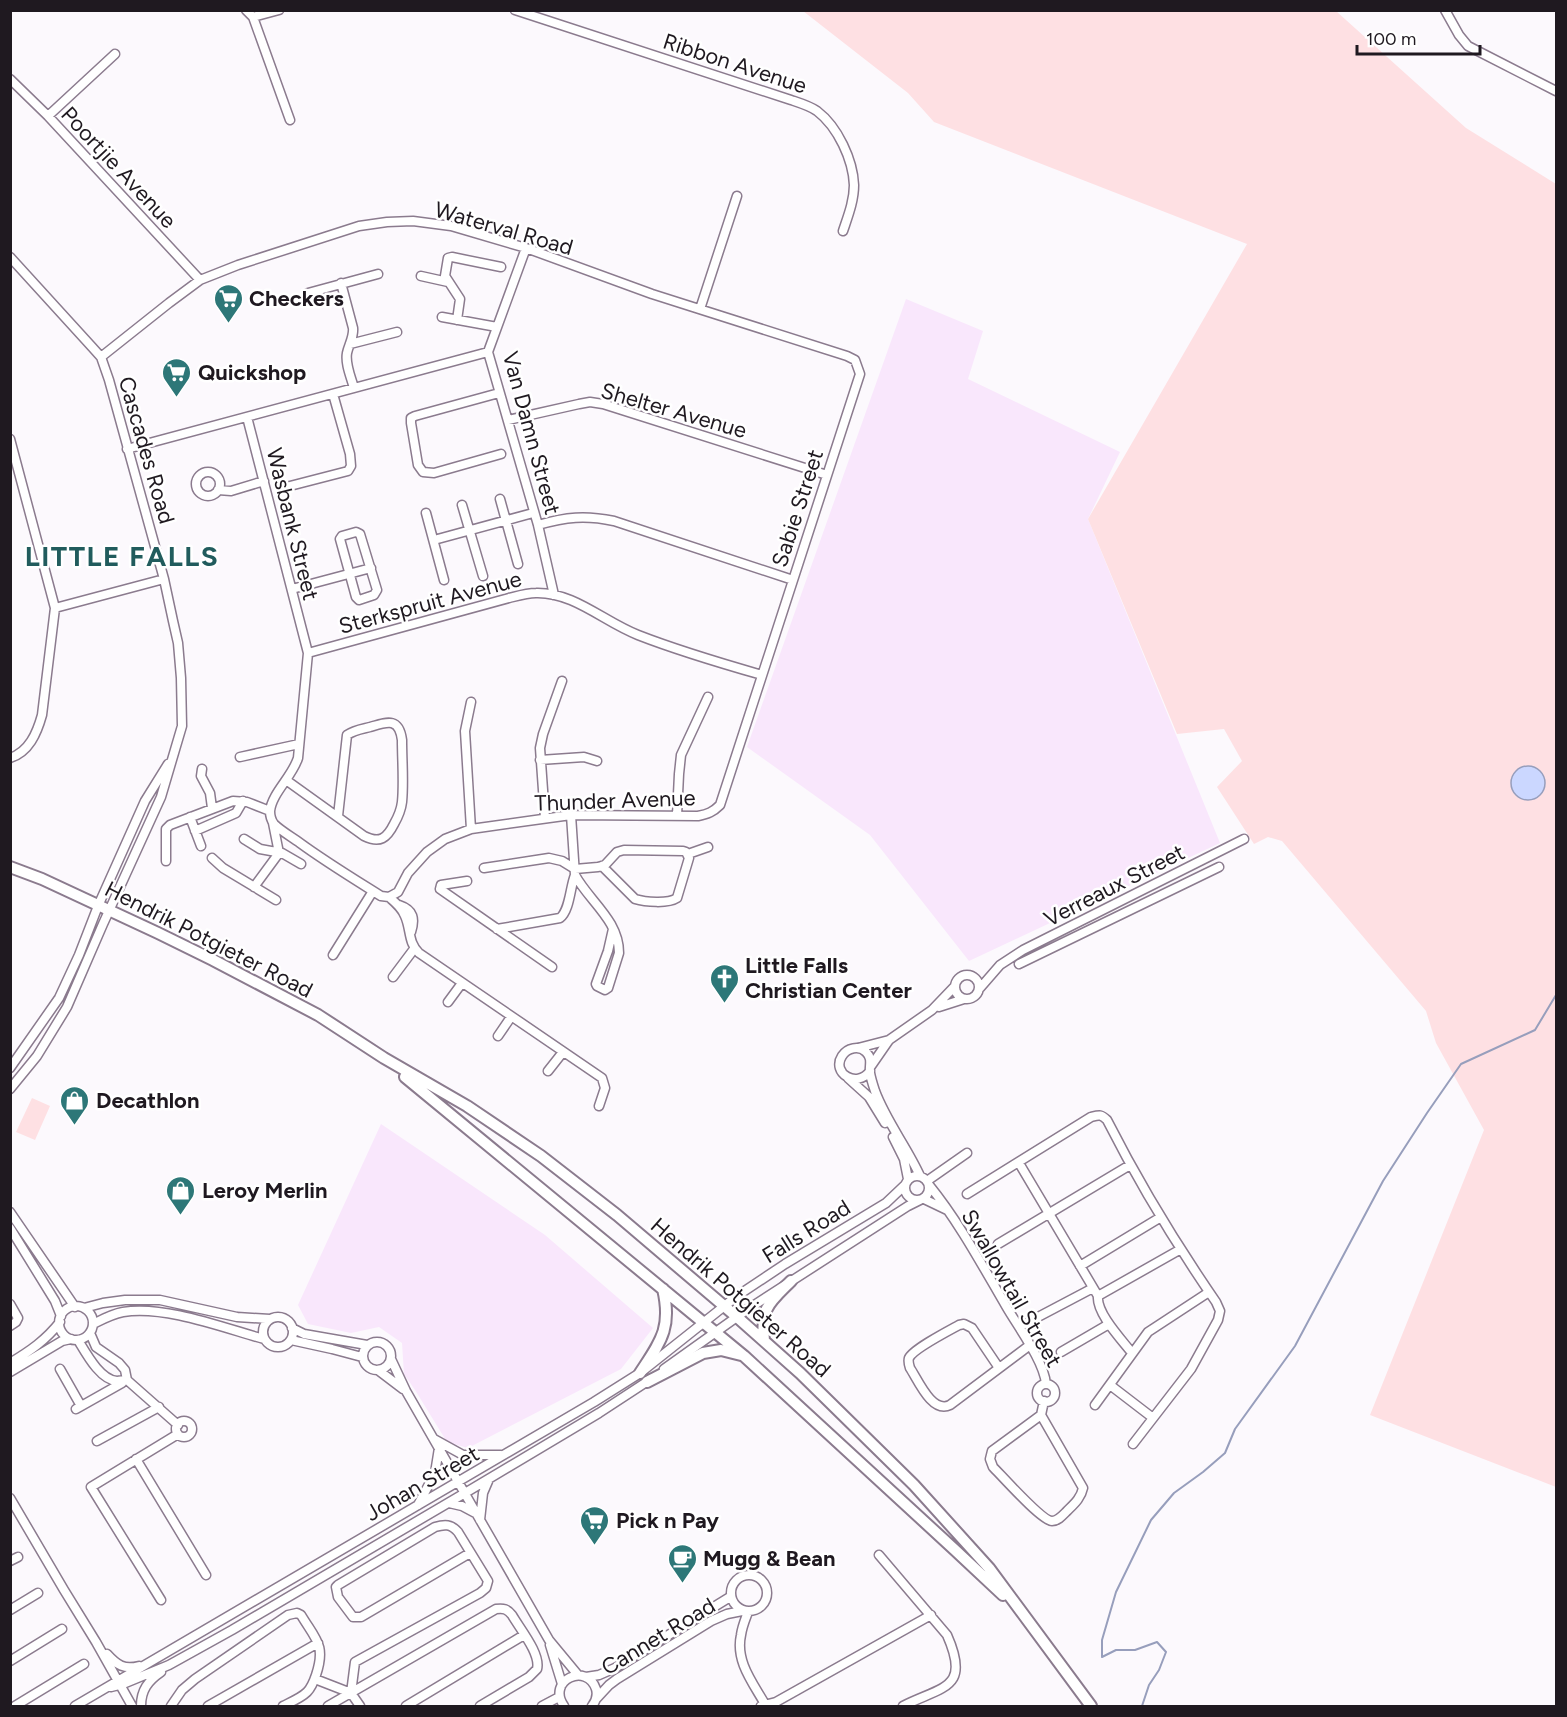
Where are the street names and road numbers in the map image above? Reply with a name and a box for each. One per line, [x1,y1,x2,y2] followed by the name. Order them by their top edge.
[660,28,810,99] street label: Ribbon Avenue
[55,101,182,234] street label: Poortjie Avenue
[432,196,576,261] street label: Waterval Road
[497,349,566,518] street label: Van Damn Street
[113,374,180,527] street label: Cascades Road
[598,377,750,444] street label: Shelter Avenue
[261,445,324,603] street label: Wasbank Street
[766,446,829,570] street label: Sabie Street
[336,565,524,640] street label: Sterkspruit Avenue
[534,784,696,817] street label: Thunder Avenue
[1039,838,1189,932] street label: Verreaux Street
[100,875,317,1004] street label: Hendrik Potgieter Road
[757,1194,855,1269] street label: Falls Road
[955,1205,1068,1372] street label: Swallowtail Street
[645,1212,836,1383] street label: Hendrik Potgieter Road
[361,1440,484,1527] street label: Johan Street
[596,1592,720,1681] street label: Cannet Road

